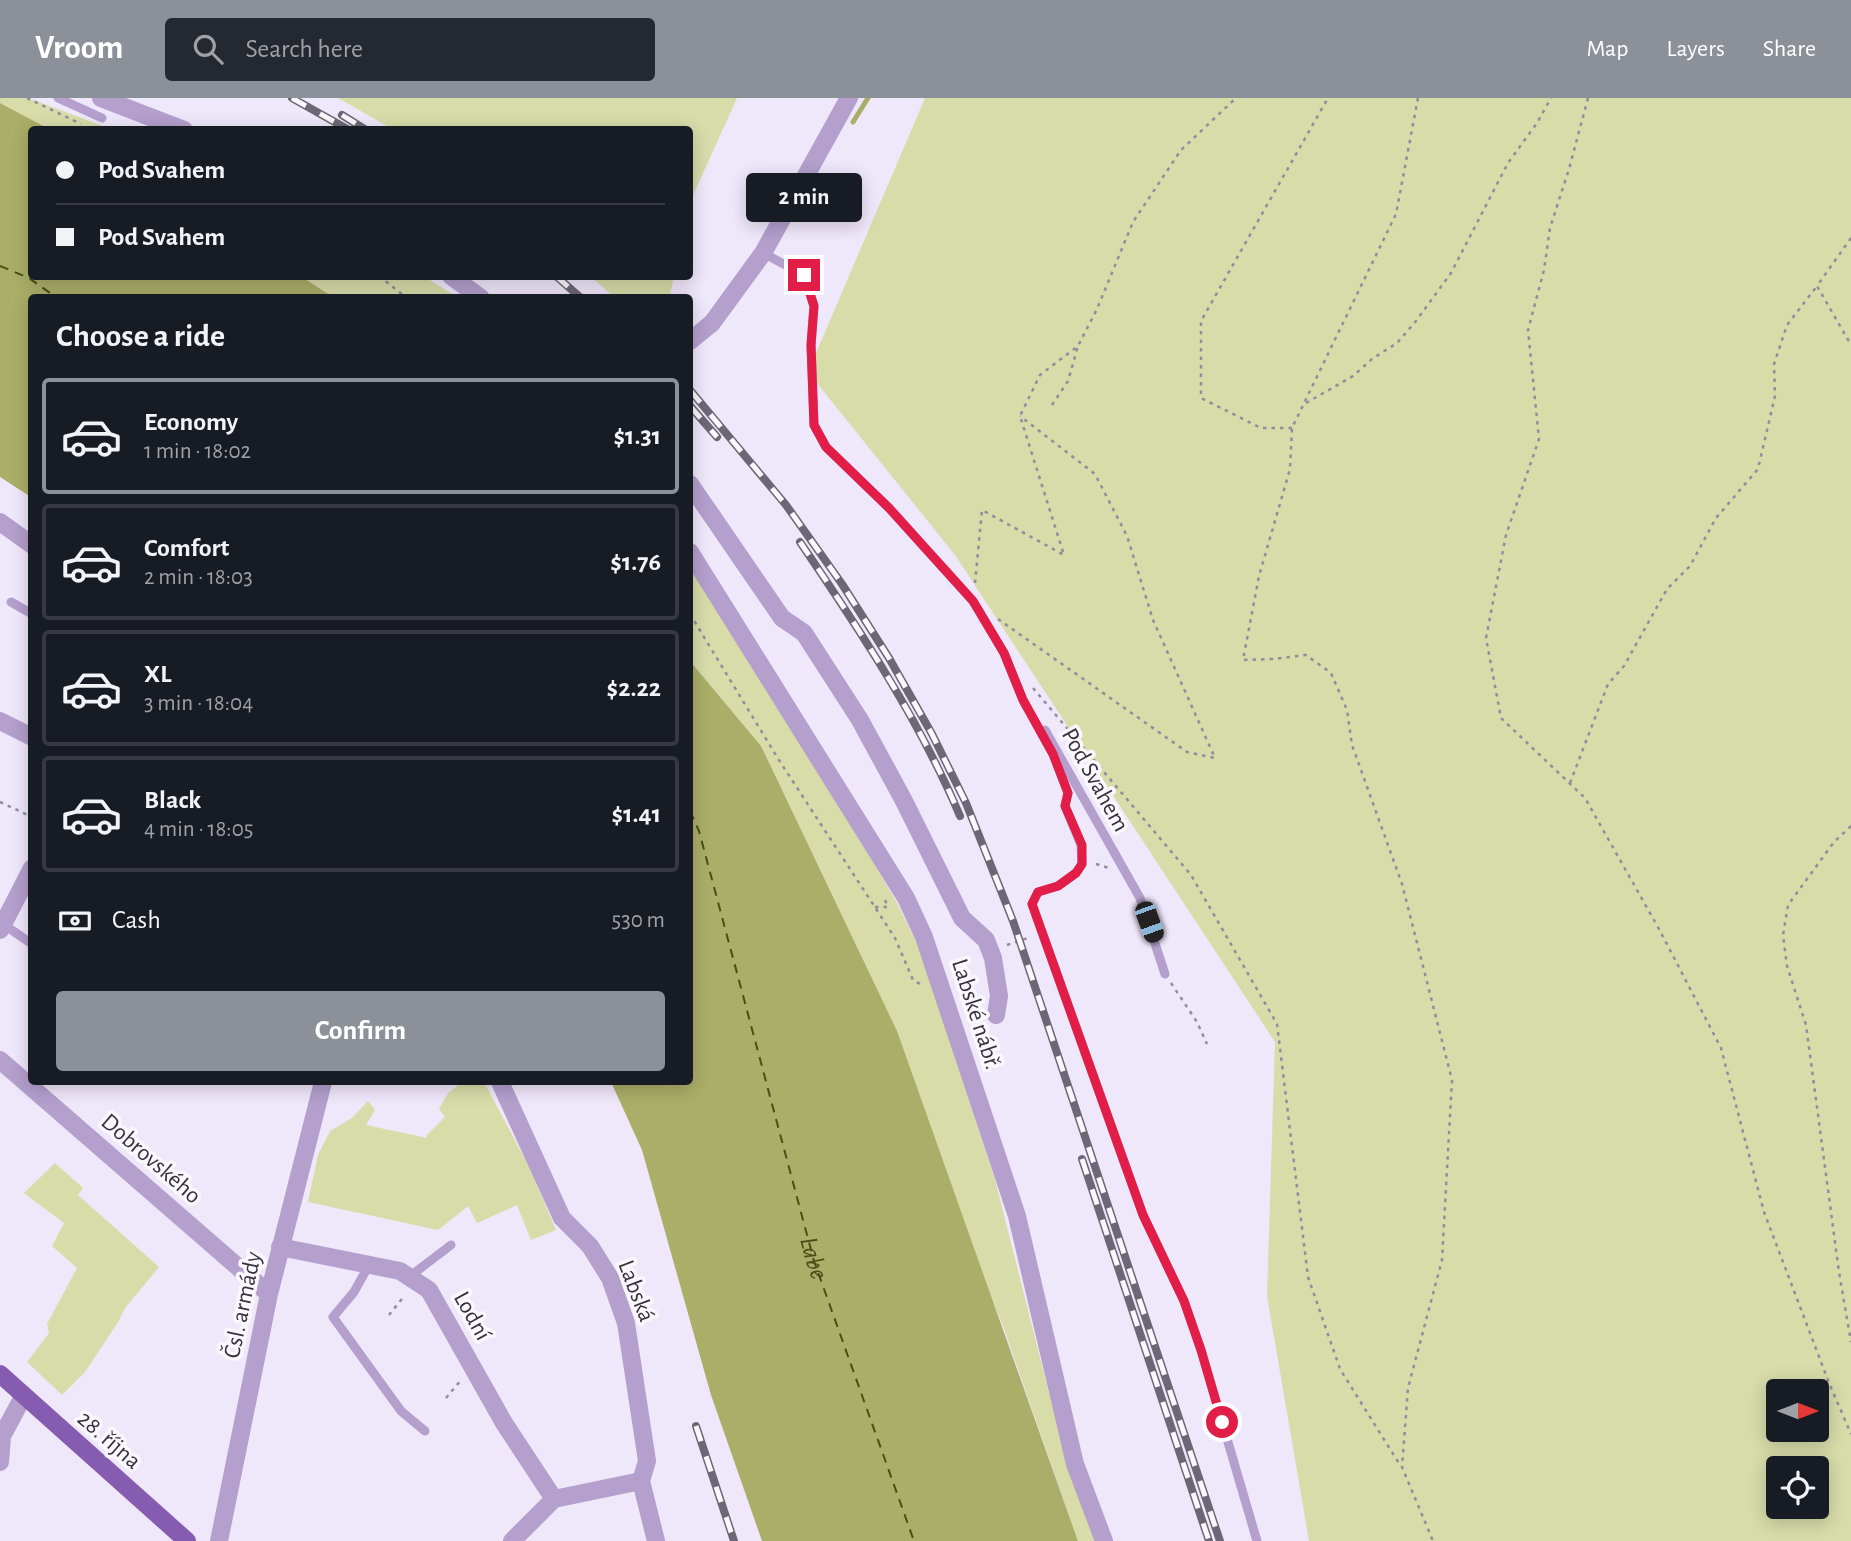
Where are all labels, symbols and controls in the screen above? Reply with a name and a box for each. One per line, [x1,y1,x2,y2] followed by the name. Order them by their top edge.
[165,18,655,81] search box
[189,30,227,68] icon: search
[35,32,123,65] text: Vroom
[245,36,363,62] text: Search here
[1586,37,1628,61] text: Map
[1666,37,1725,61] text: Layers
[1763,37,1816,61] text: Share
[98,157,225,183] text: Pod Svahem
[746,174,862,222] callout: 2 min
[778,186,830,209] text: 2 min
[98,224,225,250] text: Pod Svahem
[788,259,820,291] route end
[56,320,225,352] text: Choose a ride
[60,405,123,468] icon: car
[144,409,238,435] text: Economy
[613,423,661,449] text: $1.31
[144,440,251,463] text: 1 min · 18:02
[60,531,123,594] icon: car
[144,535,229,561] text: Comfort
[610,549,661,575] text: $1.76
[144,566,253,589] text: 2 min · 18:03
[60,657,123,720] icon: car
[144,661,171,687] text: XL
[607,675,661,701] text: $2.22
[144,692,253,715] text: 3 min · 18:04
[1057,724,1133,836] street label: Pod Svahem
[60,783,123,846] icon: car
[144,787,201,813] text: Black
[612,801,661,827] text: $1.41
[144,818,253,841] text: 4 min · 18:05
[1132,899,1167,945] car
[56,902,94,940] icon: cash
[112,907,161,933] text: Cash
[612,909,665,932] text: 530 m
[947,956,1005,1072] street label: Labské nábř.
[56,991,665,1071] button: Confirm
[97,1109,205,1209] street label: Dobrovského
[795,1234,832,1283] water label: Labe
[219,1249,266,1360] street label: Čsl. armády
[613,1257,659,1325] street label: Labská
[449,1287,495,1345] street label: Lodní
[1766,1379,1829,1442] north arrow
[1766,1379,1829,1519] map controls
[73,1406,145,1474] street label: 28. října
[1206,1406,1238,1438] route start
[1766,1456,1829,1519] button: locate

